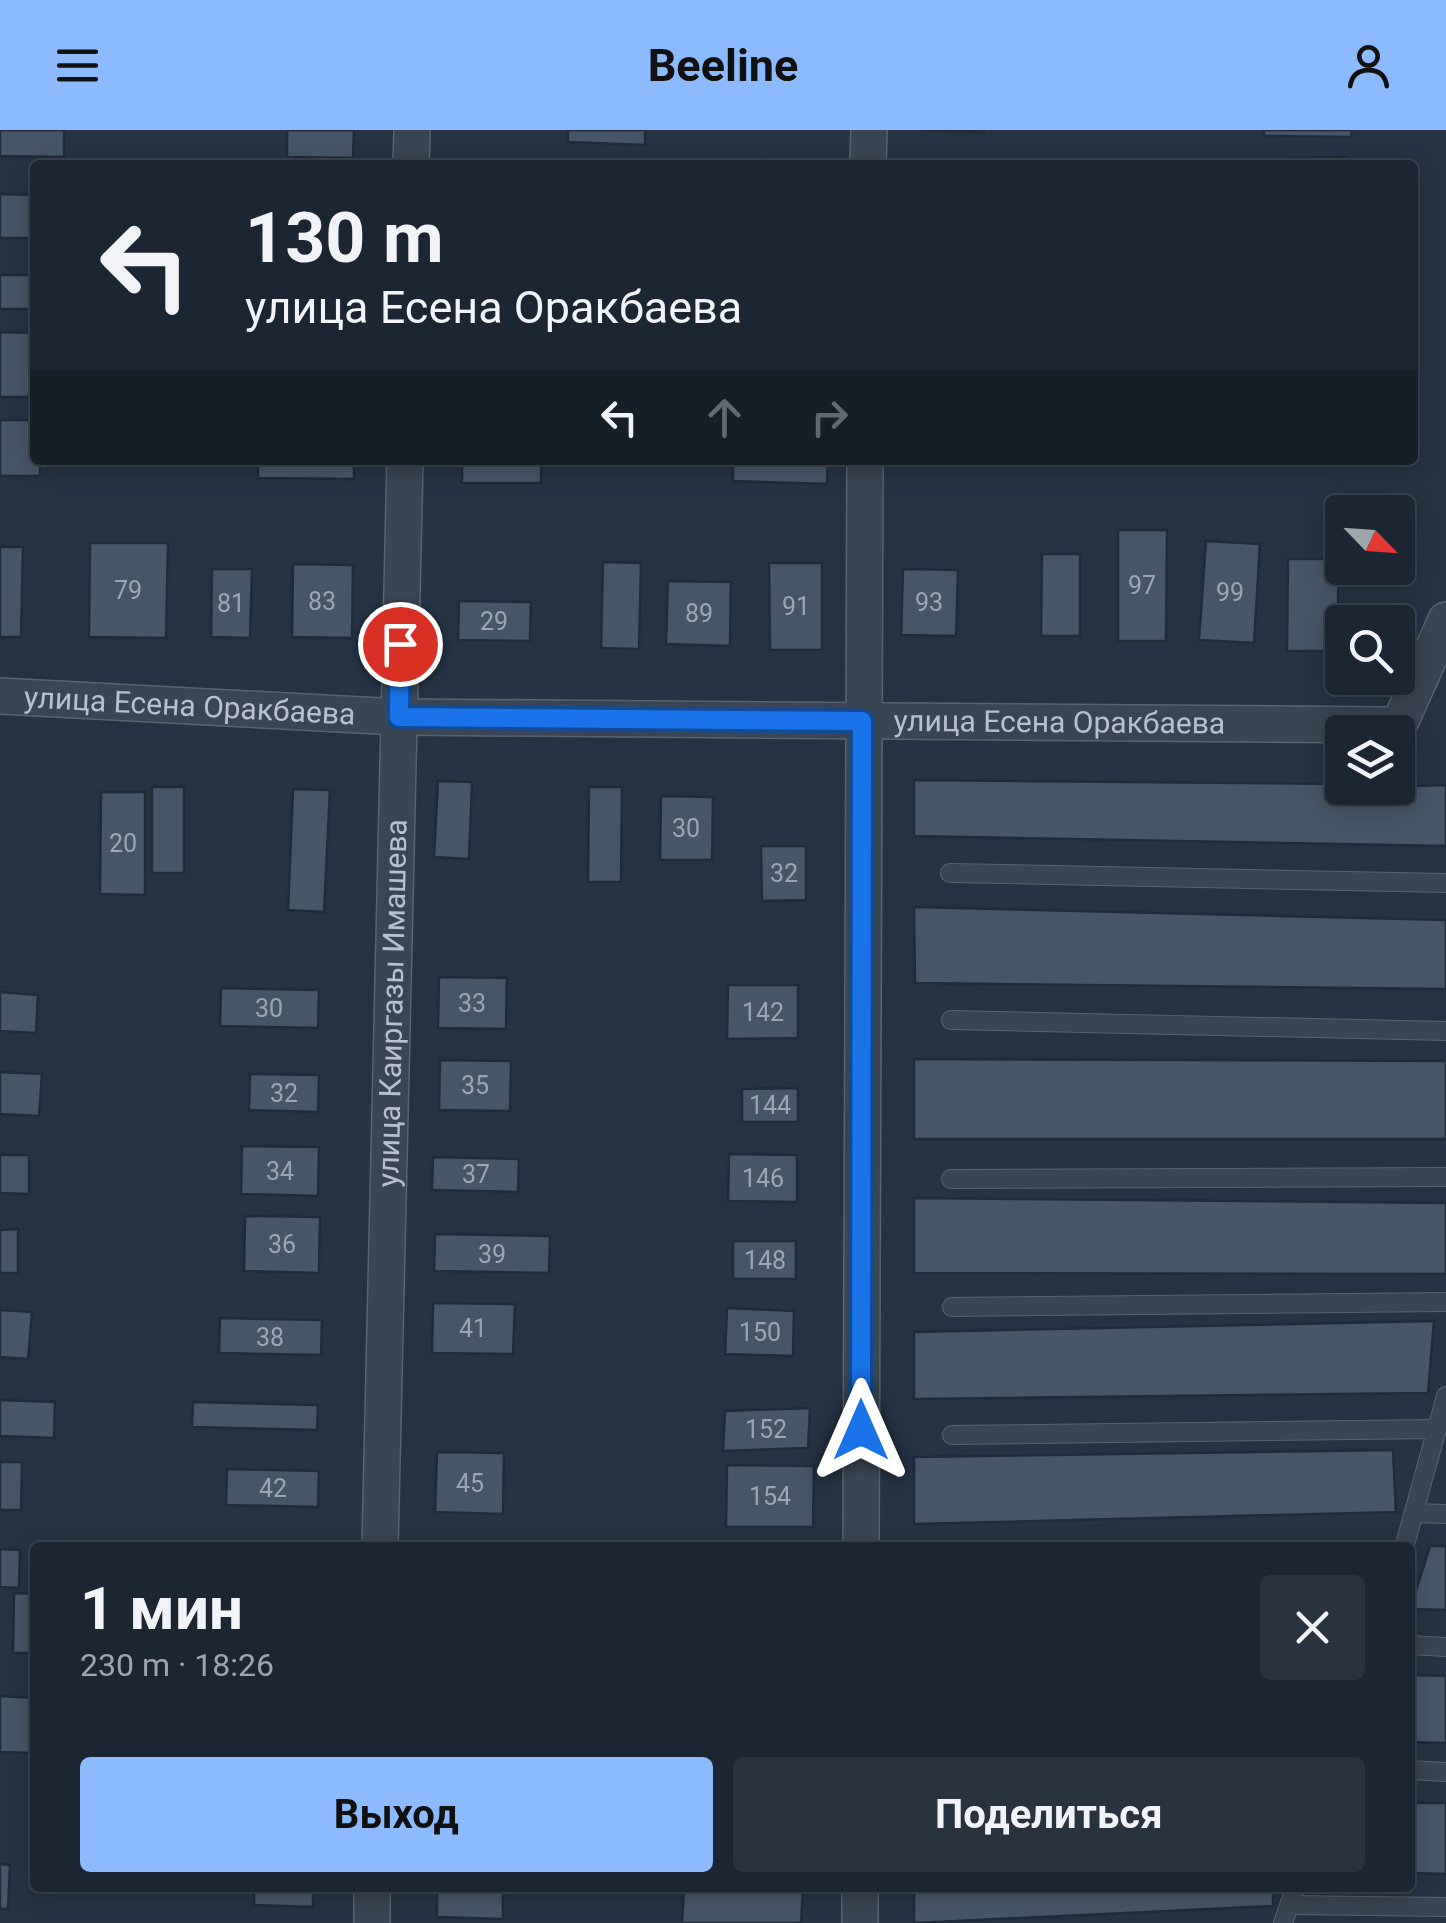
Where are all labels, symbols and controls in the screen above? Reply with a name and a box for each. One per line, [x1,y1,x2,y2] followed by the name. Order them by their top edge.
[50,38,105,93] icon: menu
[1341,38,1396,93] icon: person
[648,39,798,92] text: Beeline
[245,197,444,279] text: 130 m
[80,200,210,330] icon: left
[245,281,742,334] text: улица Есена Оракбаева
[592,390,647,445] icon: left
[697,390,752,445] icon: ahead
[802,390,857,445] icon: right
[1325,495,1415,585] north arrow
[1325,495,1415,805] map controls
[1128,571,1156,600] house number: 97
[114,576,142,605] house number: 79
[1216,578,1244,607] house number: 99
[308,587,336,616] house number: 83
[915,588,943,617] house number: 93
[217,589,245,618] house number: 81
[782,592,810,621] house number: 91
[685,599,713,628] house number: 89
[358,602,443,687] pin
[1325,605,1415,695] button: search
[480,607,508,636] house number: 29
[373,617,428,672] icon: arrive
[23,679,356,732] street label: улица Есена Оракбаева
[893,703,1225,741] street label: улица Есена Оракбаева
[1325,715,1415,805] button: layers
[672,814,700,843] house number: 30
[370,819,414,1188] street label: улица Каиргазы Имашева
[109,829,137,858] house number: 20
[770,859,798,888] house number: 32
[458,989,486,1018] house number: 33
[255,994,283,1023] house number: 30
[742,998,784,1027] house number: 142
[461,1071,489,1100] house number: 35
[270,1079,298,1108] house number: 32
[749,1091,791,1120] house number: 144
[266,1157,294,1186] house number: 34
[462,1160,490,1189] house number: 37
[742,1164,784,1193] house number: 146
[268,1230,296,1259] house number: 36
[478,1240,506,1269] house number: 39
[744,1246,786,1275] house number: 148
[459,1314,487,1343] house number: 41
[739,1318,781,1347] house number: 150
[256,1323,284,1352] house number: 38
[809,1378,913,1482] position arrow
[745,1415,787,1444] house number: 152
[456,1469,484,1498] house number: 45
[259,1474,287,1503] house number: 42
[749,1482,791,1511] house number: 154
[80,1573,243,1644] text: 1 мин
[1260,1575,1365,1680] button: close
[80,1646,274,1684] text: 230 m · 18:26
[80,1757,713,1872] button: Выход
[733,1757,1365,1872] button: Поделиться

